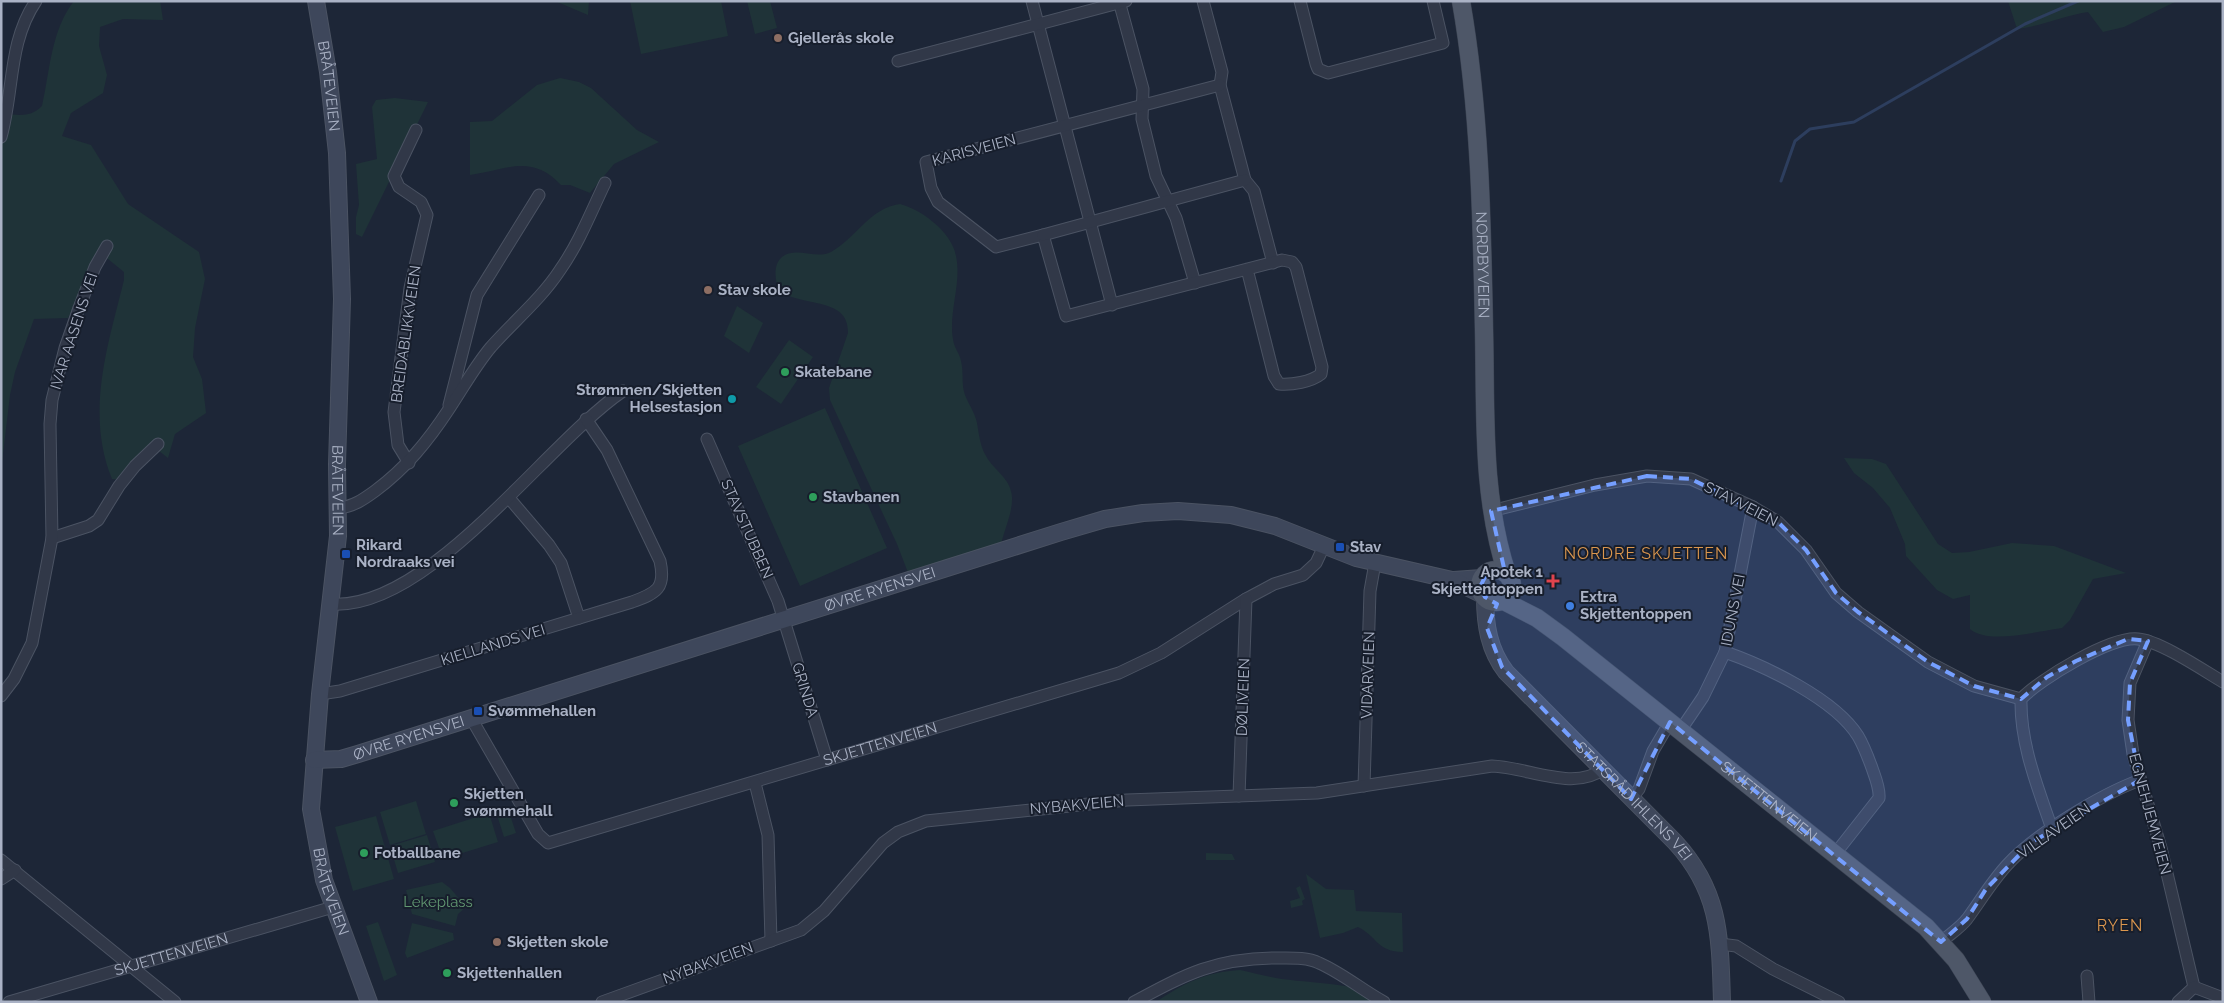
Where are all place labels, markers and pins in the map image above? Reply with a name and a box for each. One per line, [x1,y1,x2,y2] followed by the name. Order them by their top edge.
[788,29,894,47] place label: Gjellerås skole
[772,32,784,44] marker: Gjellerås skole
[718,281,791,299] place label: Stav skole
[702,284,714,296] marker: Stav skole
[795,363,872,381] place label: Skatebane
[779,366,791,378] marker: Skatebane
[576,381,722,416] place label: Strømmen/Skjetten Helsestasjon
[726,393,738,405] marker: Strømmen/Skjetten Helsestasjon
[823,488,900,506] place label: Stavbanen
[807,491,819,503] marker: Stavbanen
[356,536,455,571] place label: Rikard Nordraaks vei
[1350,538,1382,556] place label: Stav
[1334,541,1346,553] marker: Stav
[340,548,352,560] marker: Rikard Nordraaks vei
[1431,563,1544,598] place label: Apotek 1 Skjettentoppen
[1547,575,1559,587] marker: Apotek 1 Skjettentoppen
[1580,588,1692,623] place label: Extra Skjettentoppen
[1564,600,1576,612] marker: Extra Skjettentoppen
[488,702,596,720] place label: Svømmehallen
[472,705,484,717] marker: Svømmehallen
[464,785,553,820] place label: Skjetten svømmehall
[448,797,460,809] marker: Skjetten svømmehall
[374,844,461,862] place label: Fotballbane
[358,847,370,859] marker: Fotballbane
[507,933,609,951] place label: Skjetten skole
[491,936,503,948] marker: Skjetten skole
[457,964,562,982] place label: Skjettenhallen
[441,967,453,979] marker: Skjettenhallen

